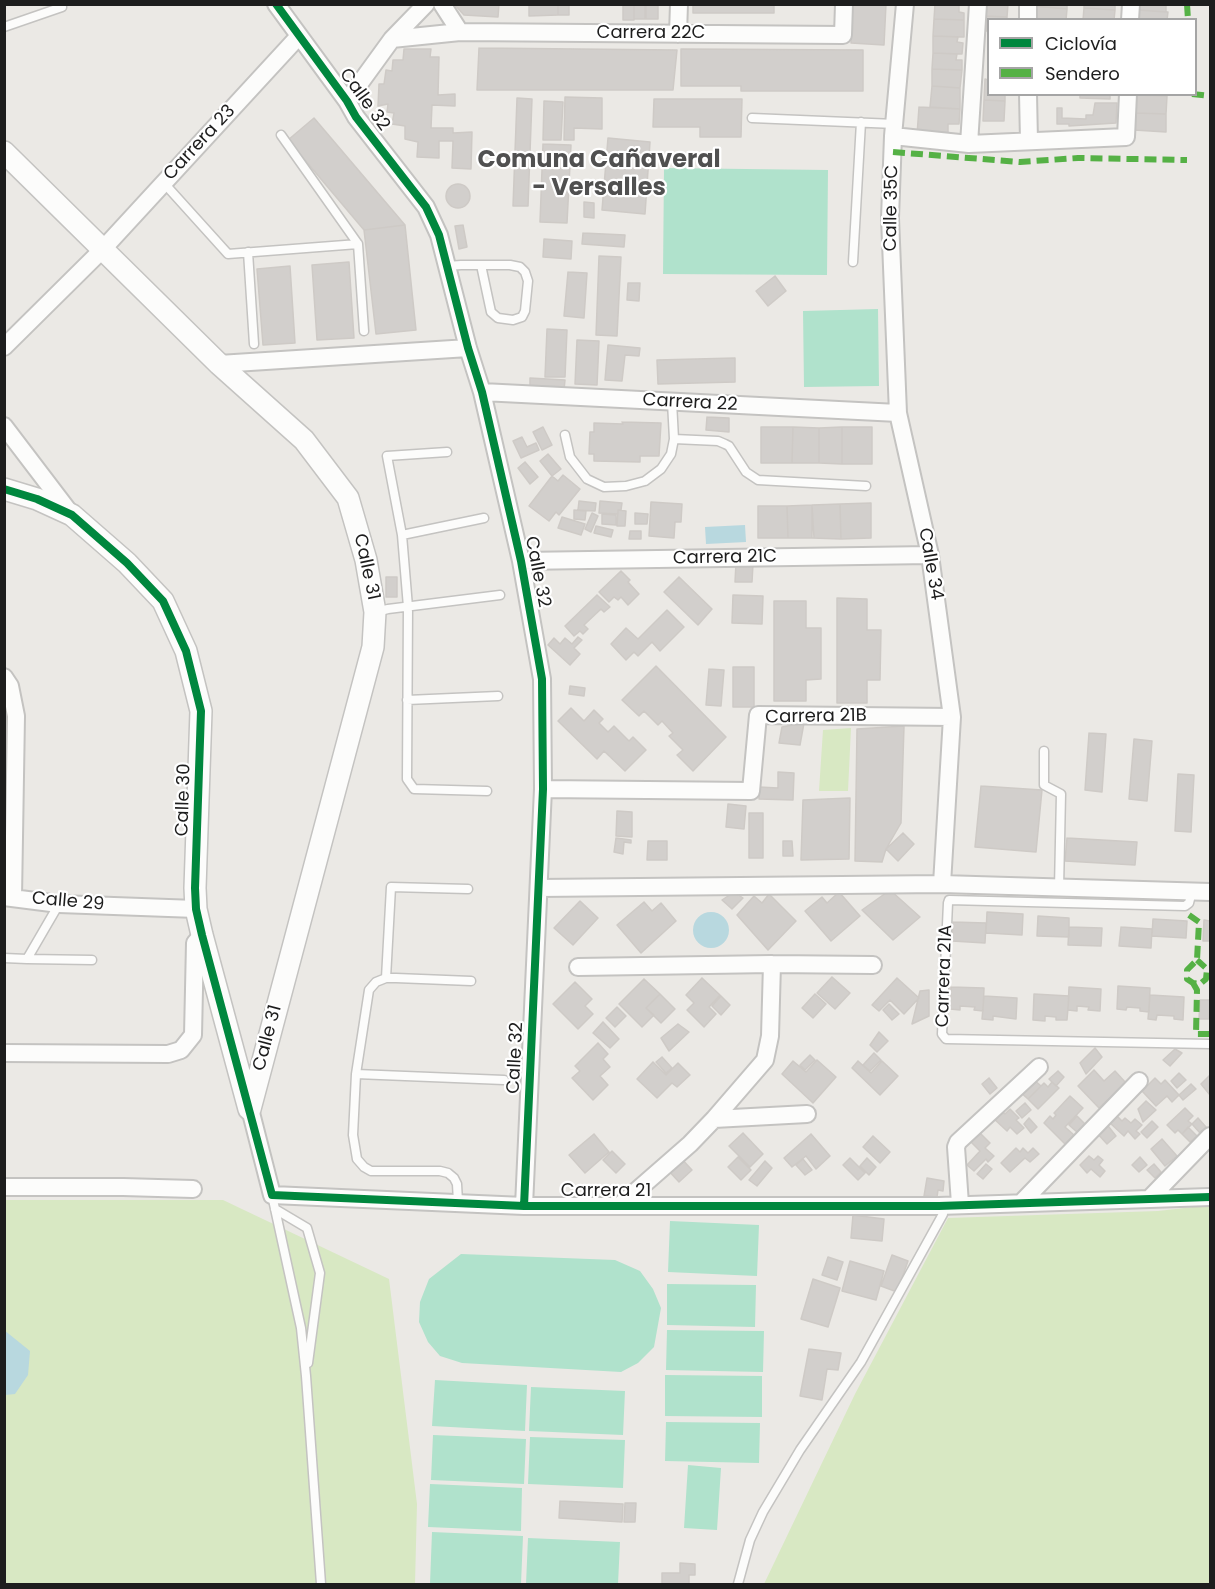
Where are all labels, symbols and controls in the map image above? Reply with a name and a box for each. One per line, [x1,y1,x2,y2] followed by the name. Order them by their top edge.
[987,18,1197,96] legend
[597,22,705,44] street label: Carrera 22C
[1045,31,1117,56] text: Ciclovía
[1045,61,1120,86] text: Sendero
[334,65,394,135] street label: Calle 32
[160,101,240,185] street label: Carrera 23
[477,147,721,203] district label: Comuna Cañaveral - Versalles
[880,164,904,252] street label: Calle 35C
[642,390,738,416] street label: Carrera 22
[913,526,947,602] street label: Calle 34
[348,532,384,602] street label: Calle 31
[520,535,554,609] street label: Calle 32
[673,546,777,570] street label: Carrera 21C
[765,705,867,729] street label: Carrera 21B
[172,763,196,837] street label: Calle 30
[31,888,105,916] street label: Calle 29
[932,924,958,1028] street label: Carrera 21A
[249,1003,287,1073] street label: Calle 31
[503,1022,529,1094] street label: Calle 32
[561,1180,651,1202] street label: Carrera 21

